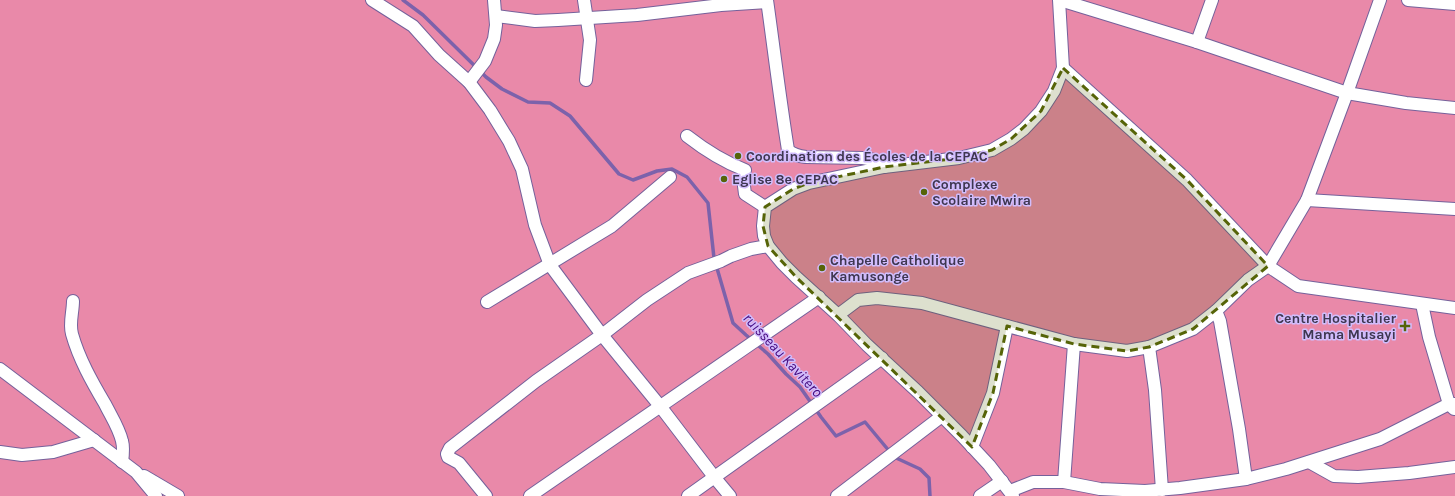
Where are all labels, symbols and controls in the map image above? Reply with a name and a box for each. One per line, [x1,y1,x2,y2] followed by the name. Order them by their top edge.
[746,147,988,165] place label: Coordination des Écoles de la CEPAC
[733,151,743,161] marker: Coordination des Écoles de la CEPAC
[732,171,838,188] place label: Eglise 8e CEPAC
[719,174,729,184] marker: Eglise 8e CEPAC
[932,176,1031,209] place label: Complexe Scolaire Mwira
[919,187,929,197] marker: Complexe Scolaire Mwira
[830,252,964,285] place label: Chapelle Catholique Kamusonge
[817,263,827,273] marker: Chapelle Catholique Kamusonge
[739,309,827,401] water label: ruisseau Kavitero
[1275,310,1396,343] place label: Centre Hospitalier Mama Musayi
[1399,320,1411,332] marker: Centre Hospitalier Mama Musayi

